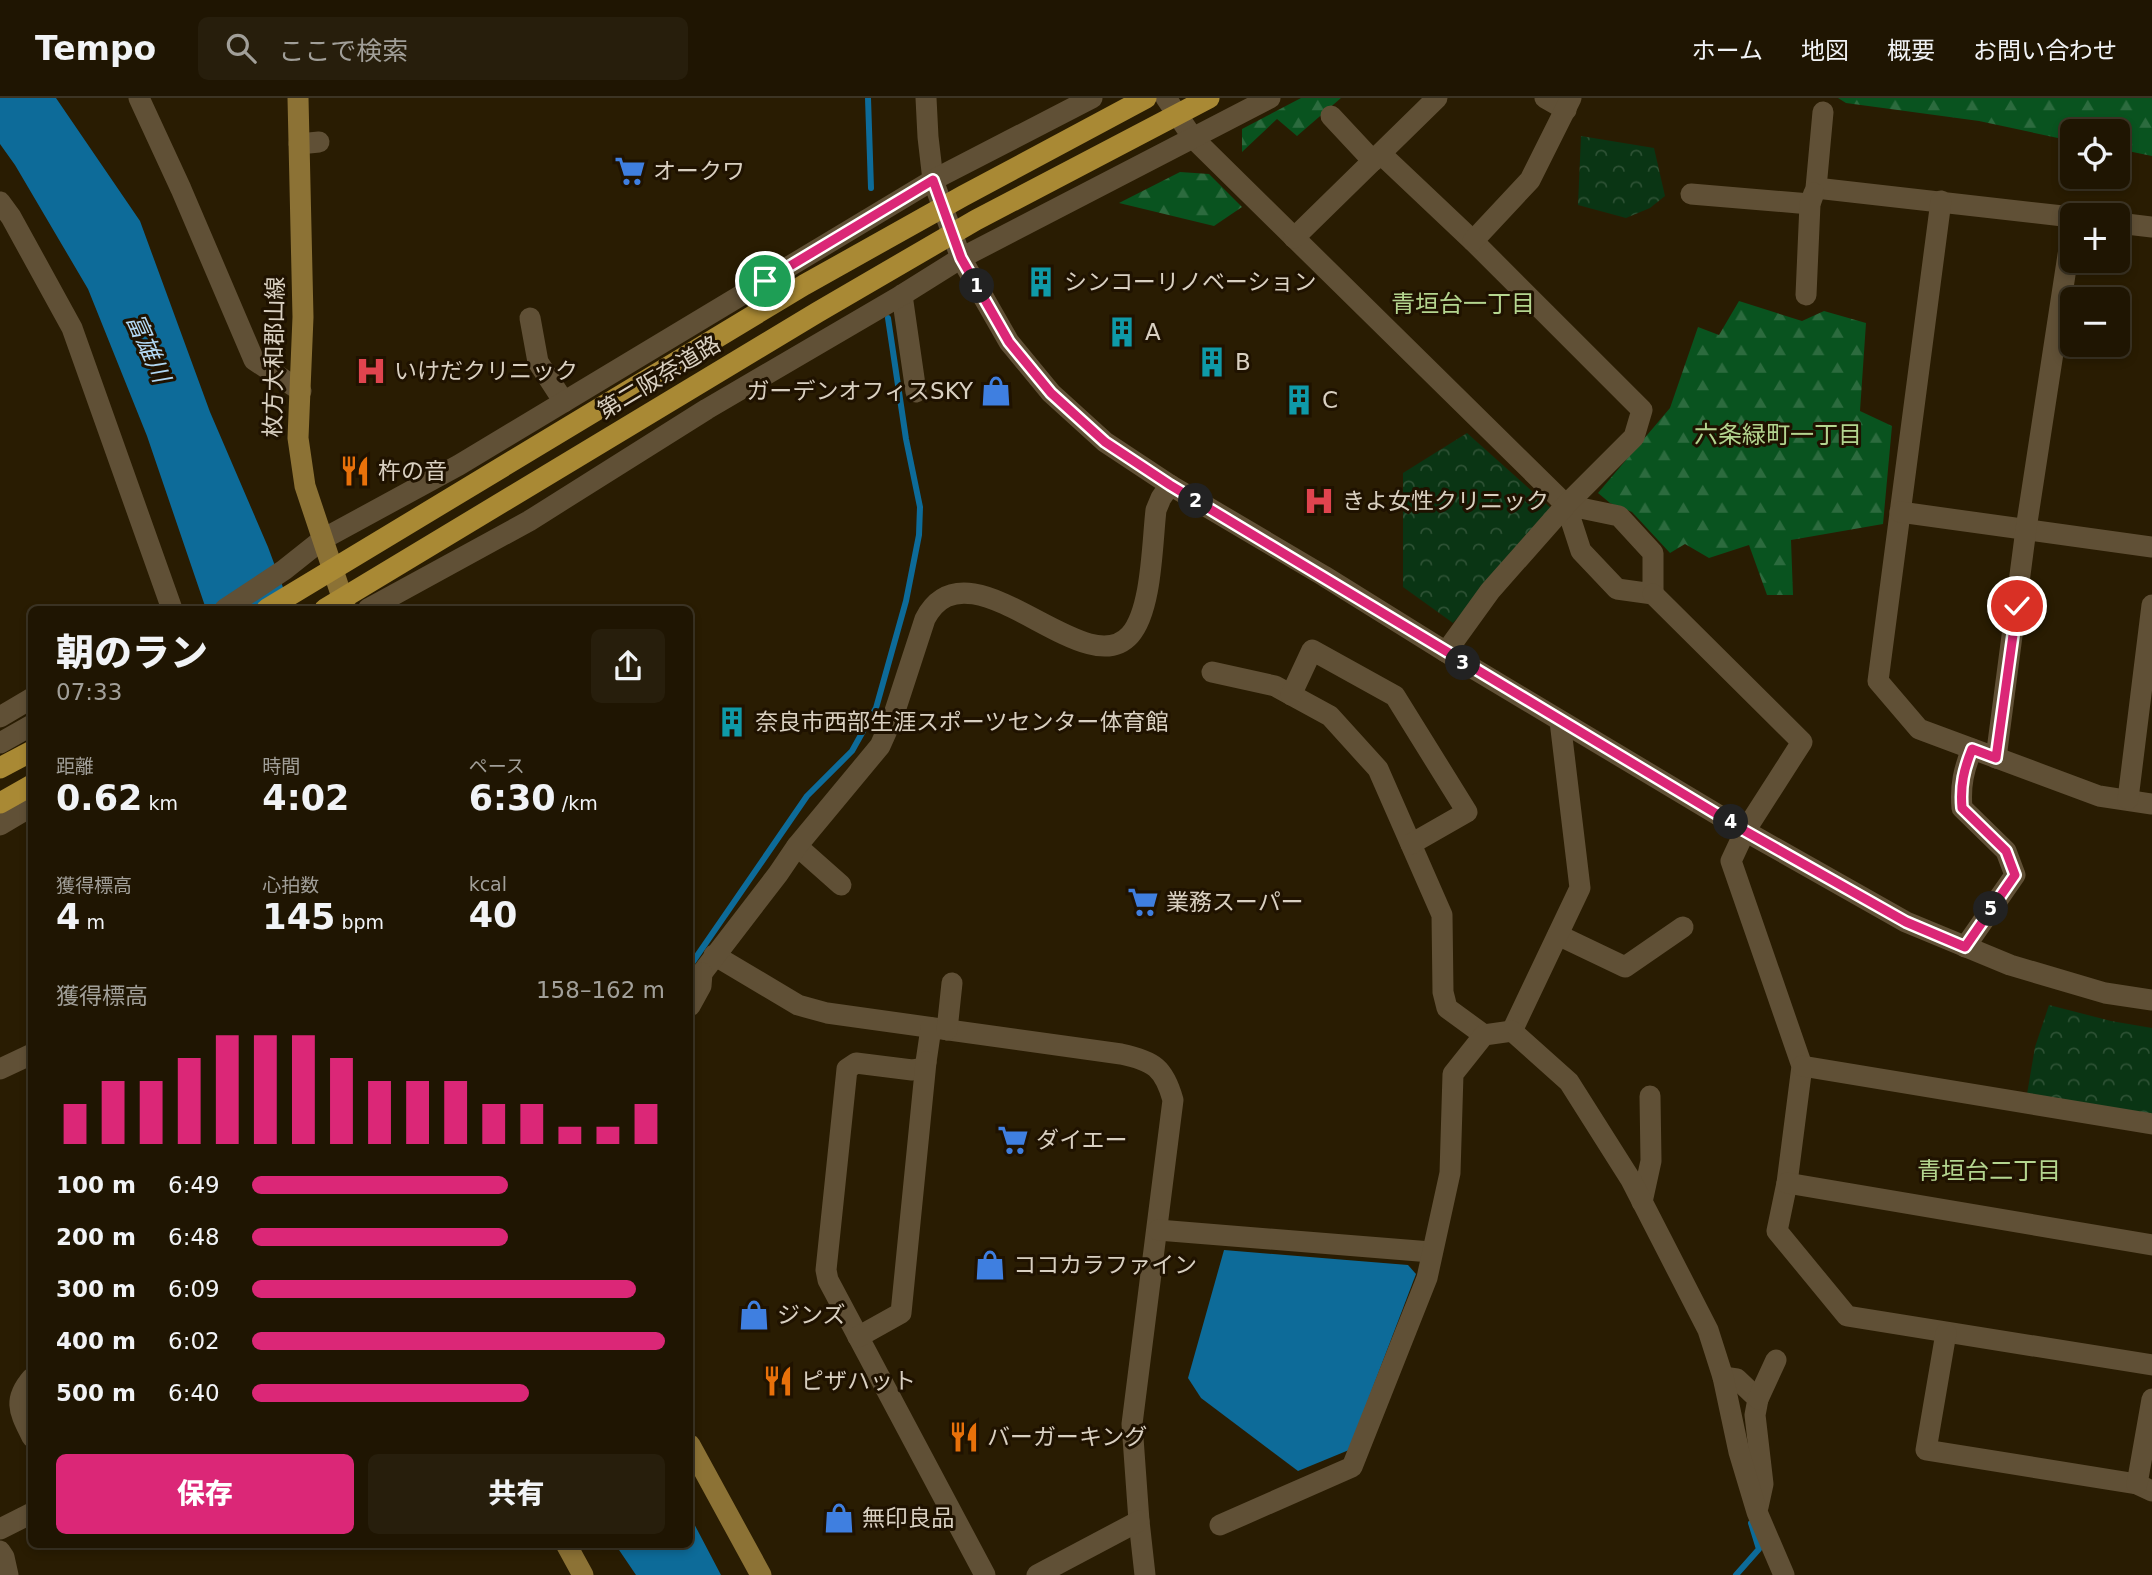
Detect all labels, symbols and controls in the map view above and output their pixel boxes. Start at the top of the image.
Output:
search box [198,17,688,80]
text: Tempo [35,29,156,68]
icon: search [222,29,260,67]
text: ここで検索 [278,36,408,66]
text: ホーム [1692,37,1763,65]
text: 地図 [1801,37,1849,65]
text: 概要 [1887,37,1935,65]
text: お問い合わせ [1973,37,2117,65]
map controls [2060,119,2130,357]
button: locate [2060,119,2130,189]
supermarket icon: オークワ [613,154,647,188]
place label: オークワ [653,158,745,184]
button: + [2060,203,2130,273]
pin [735,251,795,311]
icon: arrive [746,262,784,300]
building icon: シンコーリノベーション [1024,265,1058,299]
pin: 1 [960,268,995,304]
place label: シンコーリノベーション [1064,269,1317,295]
text: 1 [970,274,983,296]
street label: 枚方大和郡山線 [260,276,288,438]
button: − [2060,287,2130,357]
district label: 青垣台一丁目 [1391,290,1535,318]
water label: 富雄川 [121,309,177,389]
building icon: A [1105,315,1139,349]
place label: A [1145,319,1161,345]
street label: 第二阪奈道路 [593,330,725,424]
building icon: B [1195,345,1229,379]
place label: B [1235,349,1251,375]
hospital icon: いけだクリニック [354,354,388,388]
place label: いけだクリニック [394,358,578,384]
shop icon: ガーデンオフィスSKY [979,374,1013,408]
place label: ガーデンオフィスSKY [747,378,974,404]
building icon: C [1282,383,1316,417]
place label: C [1322,387,1338,413]
district label: 六条緑町一丁目 [1694,421,1862,449]
restaurant icon: 杵の音 [338,454,372,488]
place label: 杵の音 [378,458,447,484]
pin: 2 [1178,484,1214,518]
hospital icon: きよ女性クリニック [1302,484,1336,518]
place label: きよ女性クリニック [1342,488,1549,514]
text: 2 [1189,489,1202,511]
pin [1987,576,2047,636]
icon: check [1998,587,2036,625]
button: share [591,629,665,703]
text: 朝のラン [56,631,208,675]
pin: 3 [1446,646,1480,680]
text: 3 [1456,651,1469,673]
text: 07:33 [56,679,122,705]
building icon: 奈良市西部生涯スポーツセンター体育館 [715,705,749,739]
place label: 奈良市西部生涯スポーツセンター体育館 [755,709,1169,735]
text: 距離 [56,755,94,777]
text: 時間 [262,755,300,777]
text: ペース [469,755,525,777]
text: 0.62 [56,778,142,818]
text: 4:02 [262,778,349,818]
text: 6:30 [469,778,556,818]
text: km [142,792,178,814]
text: /km [556,792,598,814]
pin: 4 [1714,804,1748,840]
text: 4 [1724,810,1737,832]
text: kcal [469,873,507,895]
text: 獲得標高 [56,874,132,896]
text: 心拍数 [262,874,319,896]
supermarket icon: 業務スーパー [1126,885,1160,919]
place label: 業務スーパー [1166,889,1304,915]
pin: 5 [1974,892,2008,926]
text: 40 [469,895,517,935]
text: 4 [56,897,80,937]
text: 145 [262,897,335,937]
text: 5 [1984,897,1997,919]
text: m [80,911,105,933]
text: bpm [335,911,384,933]
text: 158–162 m [536,977,665,1003]
text: 獲得標高 [56,983,148,1009]
supermarket icon: ダイエー [996,1123,1030,1157]
place label: ダイエー [1036,1127,1128,1153]
district label: 青垣台二丁目 [1917,1157,2061,1185]
text: 100 m [56,1172,136,1198]
text: 6:49 [168,1172,220,1198]
text: 200 m [56,1224,136,1250]
text: 6:48 [168,1224,220,1250]
shop icon: ココカラファイン [973,1248,1007,1282]
place label: ココカラファイン [1013,1252,1197,1278]
text: 300 m [56,1276,136,1302]
text: 6:09 [168,1276,220,1302]
shop icon: ジンズ [737,1298,771,1332]
place label: ジンズ [777,1302,846,1328]
text: 400 m [56,1328,136,1354]
text: 6:02 [168,1328,220,1354]
restaurant icon: ピザハット [761,1364,795,1398]
place label: ピザハット [801,1368,916,1394]
text: 500 m [56,1380,136,1406]
text: 6:40 [168,1380,220,1406]
restaurant icon: バーガーキング [947,1420,981,1454]
place label: バーガーキング [987,1424,1147,1450]
button: 保存 [56,1454,354,1534]
button: 共有 [368,1454,665,1534]
shop icon: 無印良品 [822,1501,856,1535]
place label: 無印良品 [862,1505,954,1531]

